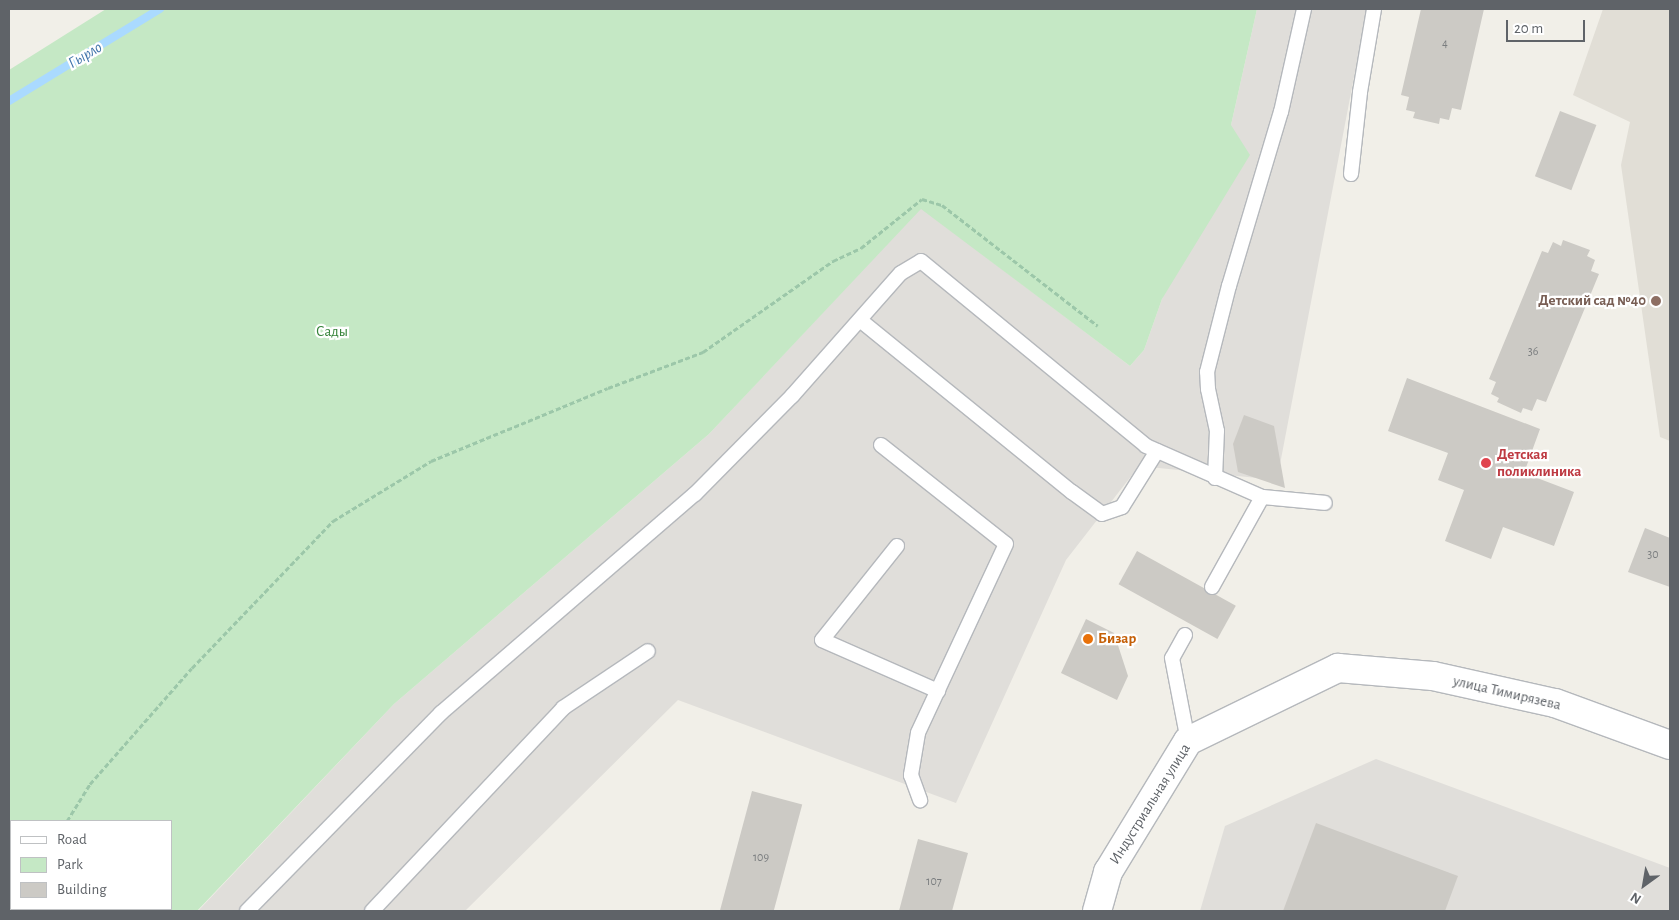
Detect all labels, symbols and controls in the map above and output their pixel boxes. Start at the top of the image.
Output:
scale bar [1509,10,1588,42]
text: 20 m [1514,21,1543,36]
water label: Гырло [65,37,105,73]
house number: 4 [1442,37,1448,51]
place label: Детский сад №40 [1538,292,1646,310]
marker: Детский сад №40 [1650,295,1662,307]
park label: Сады [316,323,348,341]
house number: 36 [1528,345,1538,359]
place label: Детская поликлиника [1497,445,1581,480]
marker: Детская поликлиника [1479,456,1493,470]
house number: 30 [1647,548,1659,562]
place label: Бизар [1098,630,1136,648]
marker: Бизар [1082,633,1094,645]
street label: улица Тимирязева [1451,672,1563,714]
street label: Индустриальная улица [1106,740,1194,868]
legend [10,820,172,910]
text: Road [57,832,87,847]
house number: 109 [753,851,769,865]
text: Park [57,857,83,872]
north arrow [1619,860,1669,910]
house number: 107 [926,875,942,889]
text: Building [57,882,107,897]
text: N [1628,889,1644,906]

